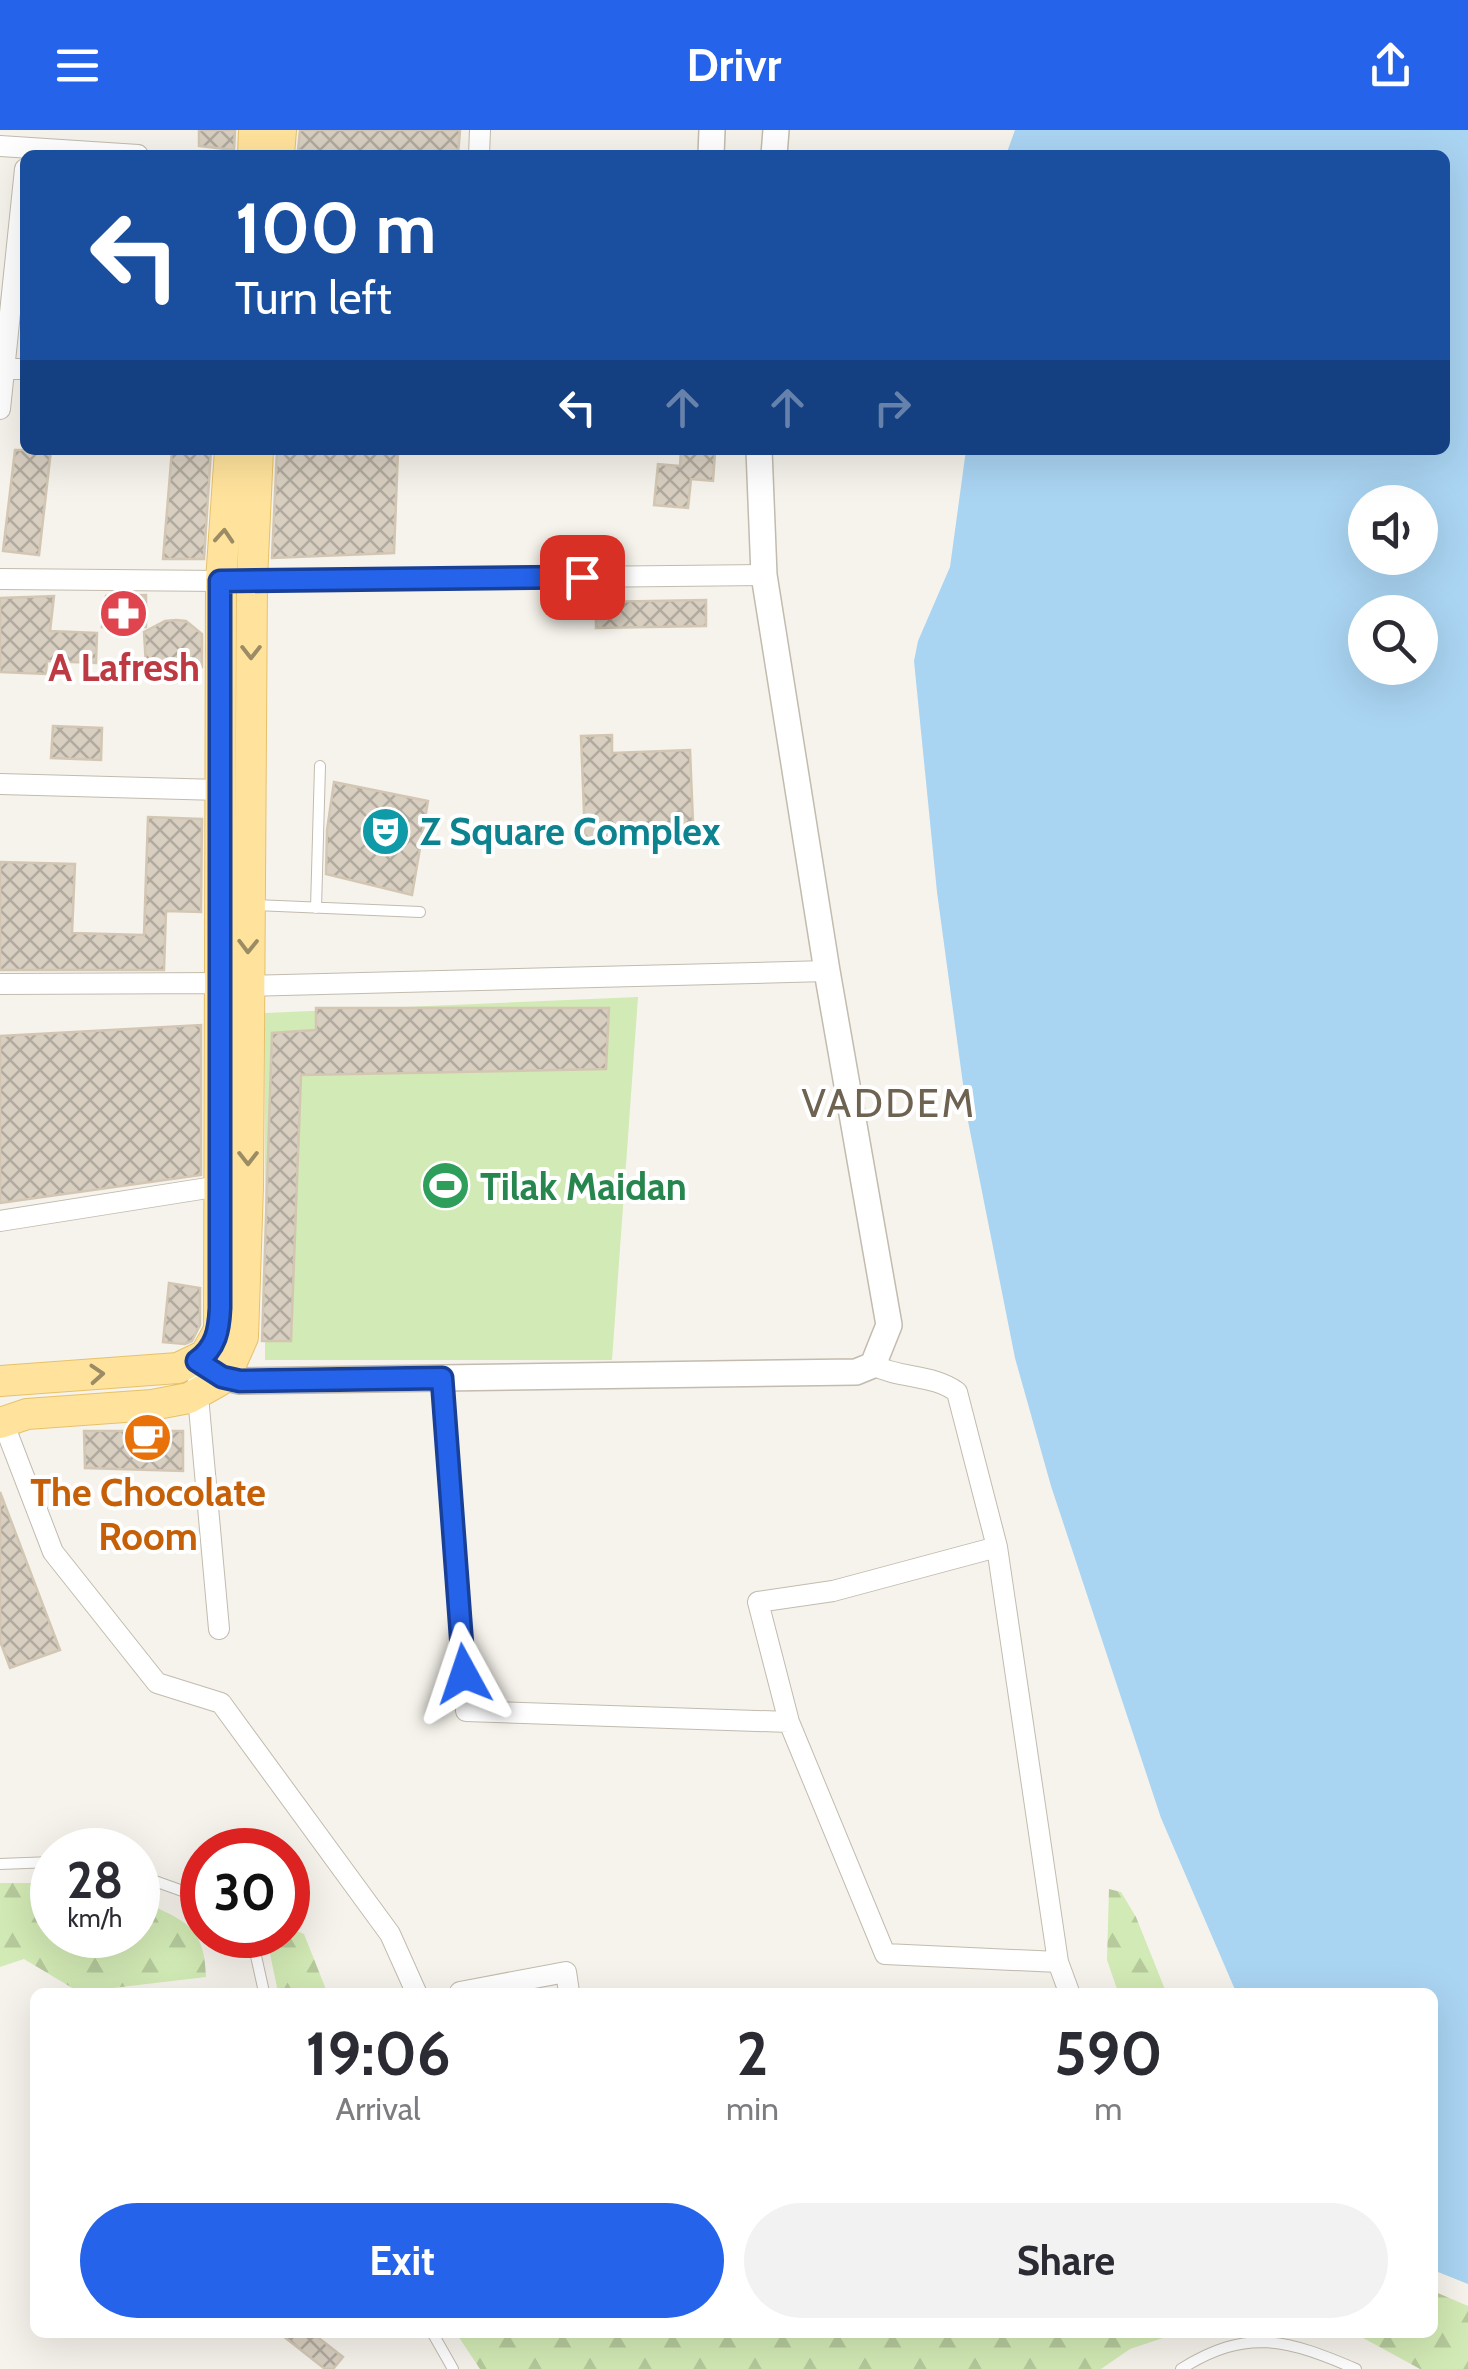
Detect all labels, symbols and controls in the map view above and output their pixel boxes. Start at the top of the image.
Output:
icon: menu [50,38,105,93]
text: Drivr [687,38,781,92]
icon: share [1363,38,1418,93]
text: 100 m [235,185,436,271]
icon: left [70,190,200,320]
text: Turn left [235,271,392,325]
icon: left [550,380,605,435]
icon: ahead [655,380,710,435]
icon: ahead [760,380,815,435]
icon: right [865,380,920,435]
map controls [1348,485,1438,685]
button: sound [1348,485,1438,575]
one-way arrow [212,527,234,543]
pin [540,535,625,620]
icon: arrive [555,550,610,605]
pharmacy icon: A Lafresh [98,587,150,639]
button: search [1348,595,1438,685]
place label: A Lafresh [48,644,200,691]
one-way arrow [241,645,262,661]
theatre icon: Z Square Complex [359,805,411,857]
place label: Z Square Complex [420,808,721,855]
one-way arrow [238,938,259,954]
district label: VADDEM [802,1078,976,1127]
one-way arrow [237,1150,259,1166]
sports icon: Tilak Maidan [419,1160,471,1212]
place label: Tilak Maidan [480,1163,687,1210]
one-way arrow [89,1364,105,1385]
cafe icon: The Chocolate Room [122,1412,174,1464]
place label: The Chocolate Room [30,1469,266,1560]
position arrow [412,1622,516,1726]
speed limit sign: 30 [180,1828,310,1958]
text: 28 [67,1850,123,1911]
text: km/h [68,1903,122,1933]
text: 19:06 [305,2017,451,2090]
text: 2 [737,2017,768,2090]
text: 590 [1054,2017,1163,2090]
text: Arrival [335,2089,421,2128]
text: min [726,2089,779,2128]
text: m [1094,2089,1122,2128]
button: Exit [80,2203,724,2318]
button: Share [744,2203,1388,2318]

